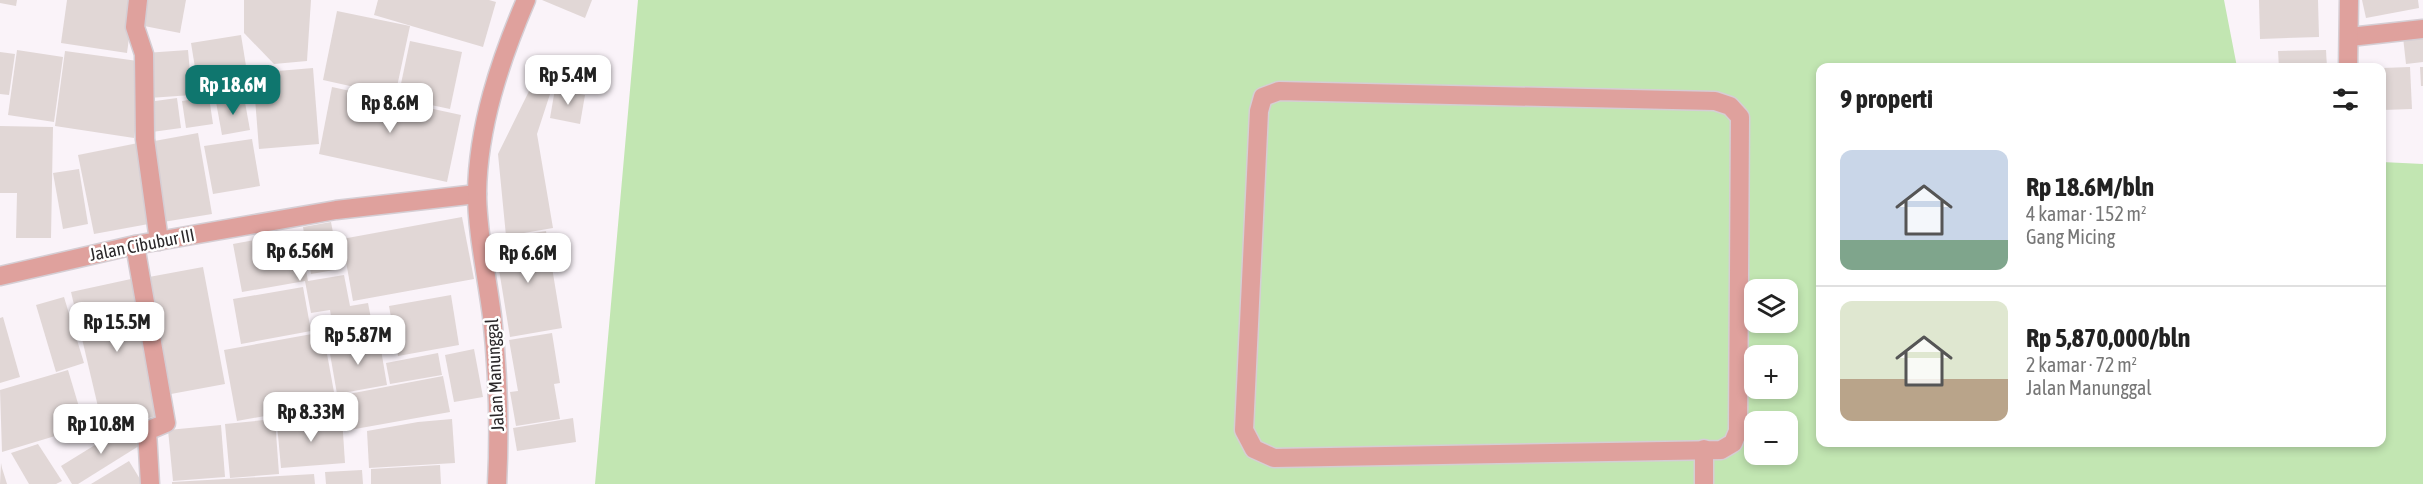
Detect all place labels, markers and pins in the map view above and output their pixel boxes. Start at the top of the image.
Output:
pin: Rp 5.4M [513,55,623,106]
pin: Rp 18.6M [171,65,295,116]
pin: Rp 8.6M [335,83,445,134]
pin: Rp 6.56M [238,231,362,282]
pin: Rp 6.6M [473,233,583,284]
pin: Rp 15.5M [55,302,179,353]
pin: Rp 5.87M [296,315,420,366]
pin: Rp 8.33M [249,392,373,443]
pin: Rp 10.8M [39,404,163,455]

